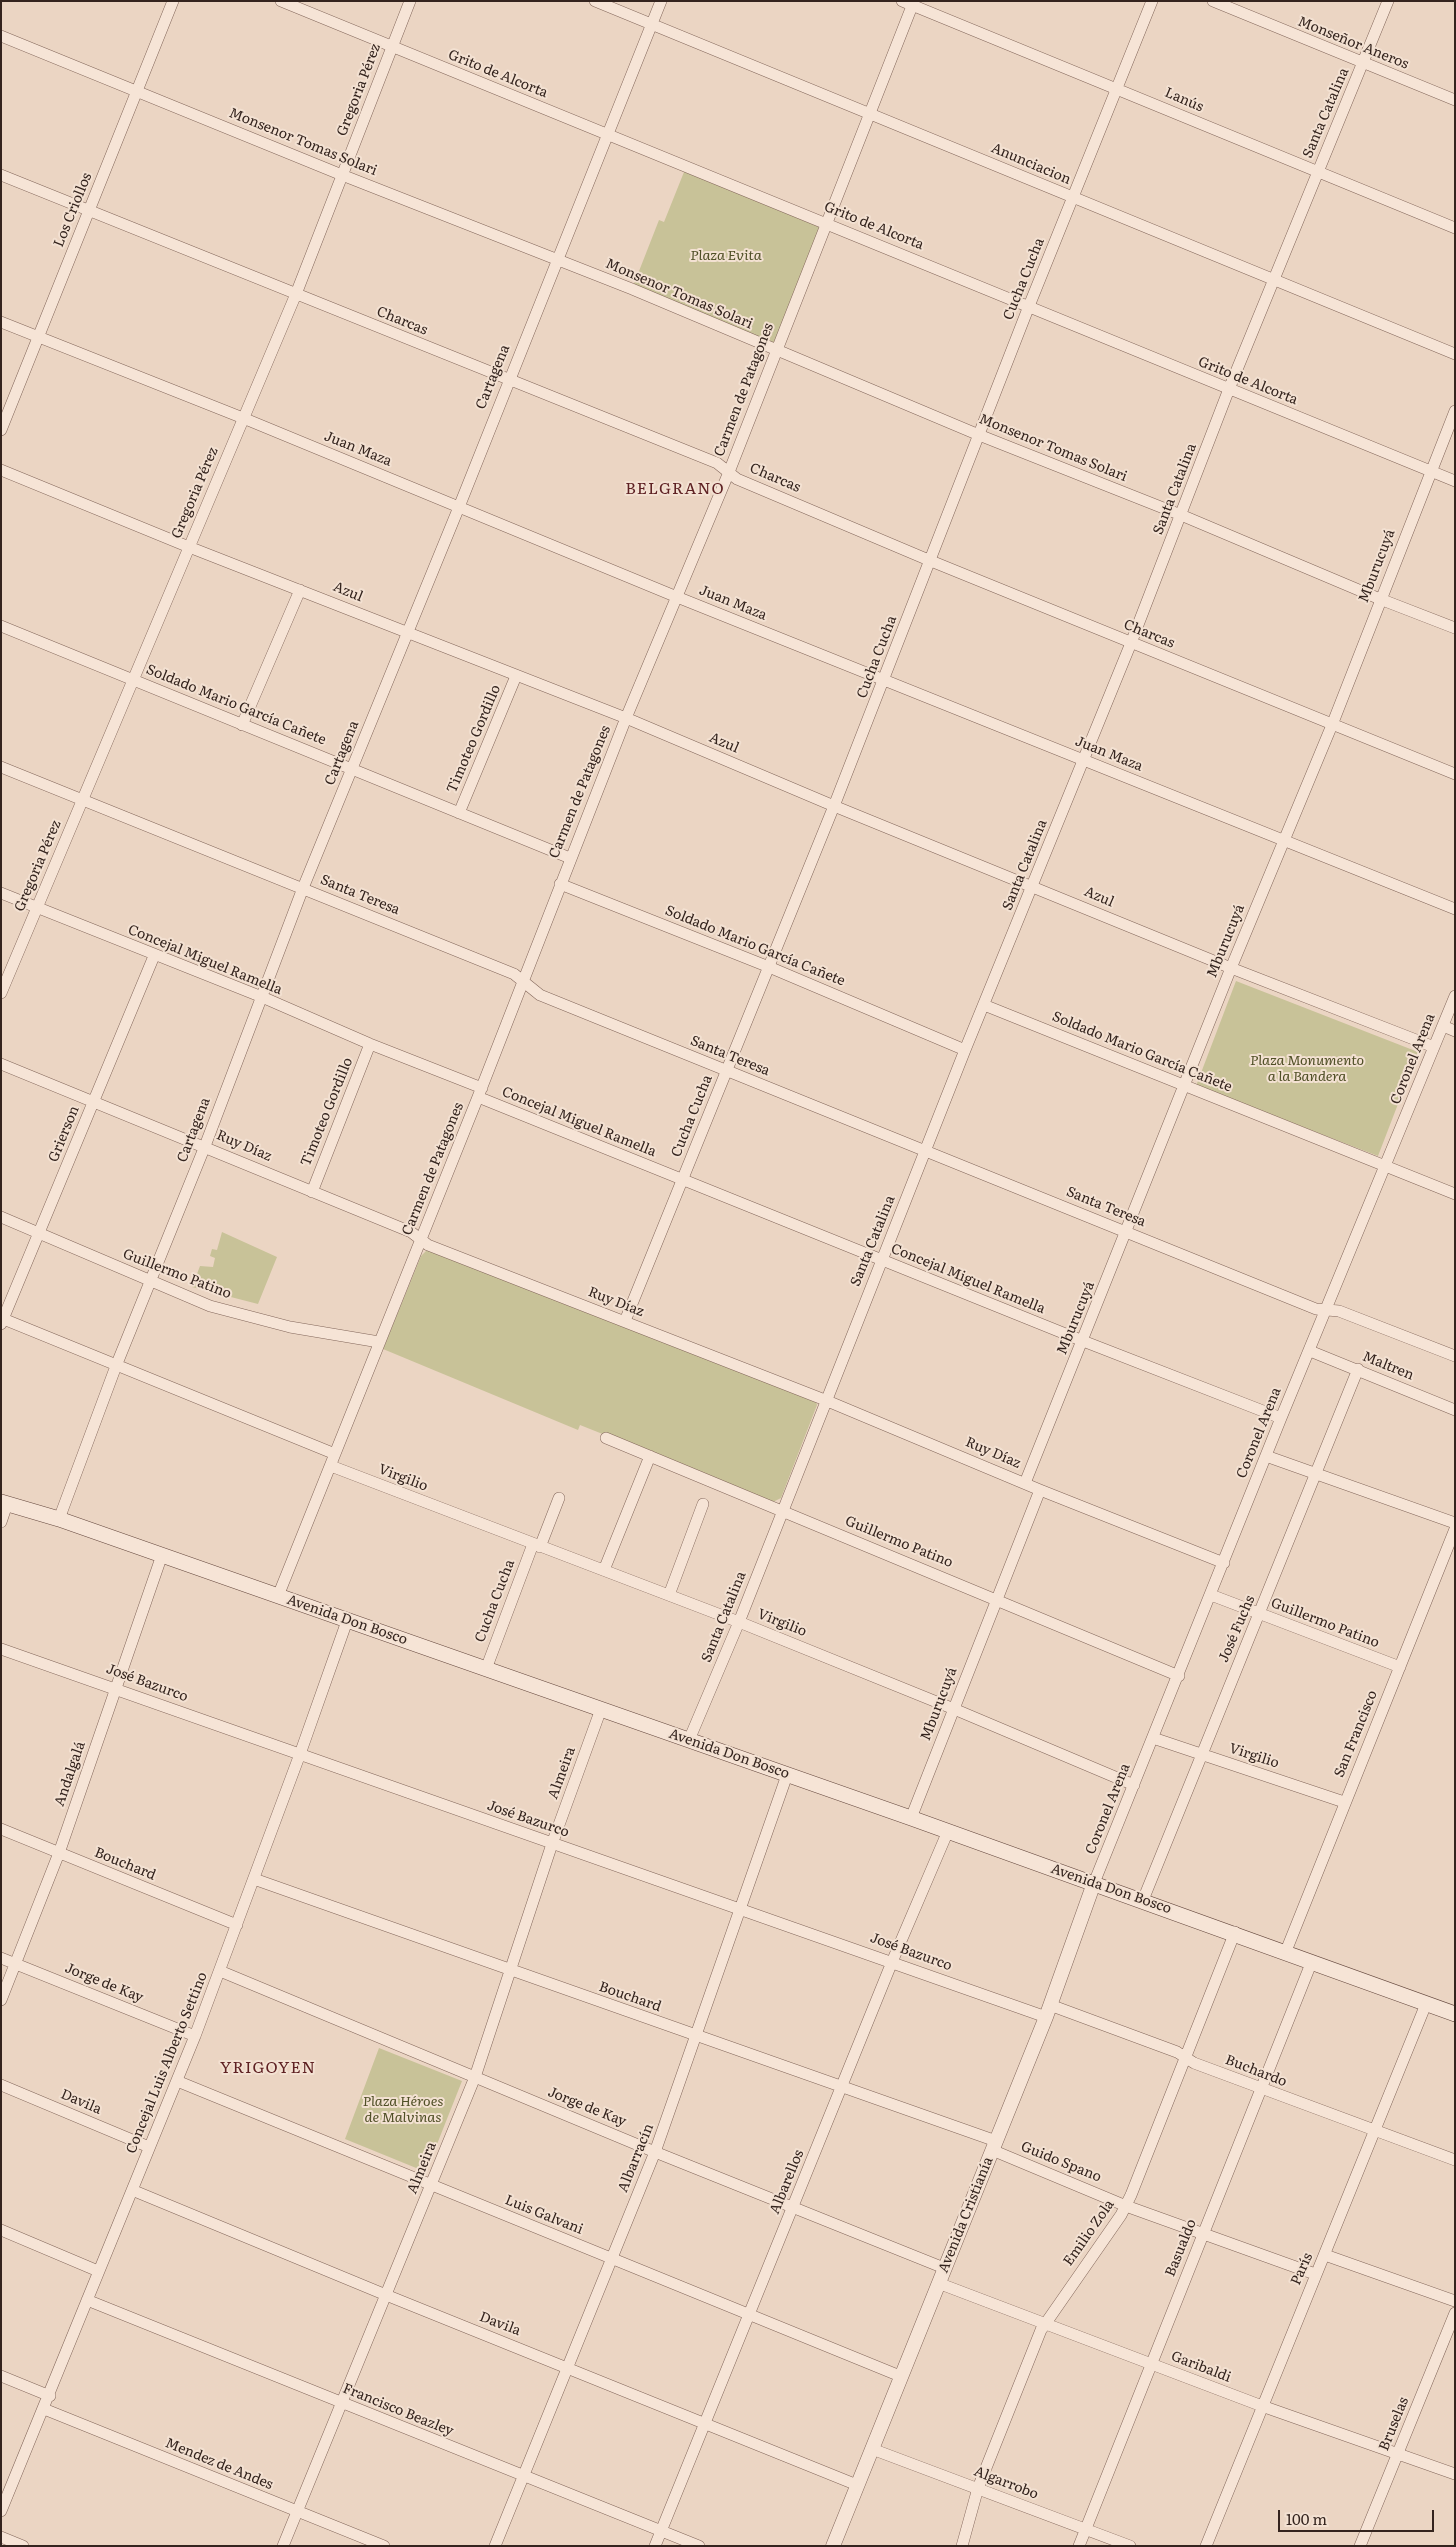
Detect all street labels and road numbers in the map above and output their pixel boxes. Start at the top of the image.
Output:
street label: Monseñor Aneros [1295,13,1411,73]
street label: Gregoria Pérez [334,41,384,139]
street label: Grito de Alcorta [446,46,550,102]
street label: Santa Catalina [1299,65,1353,161]
street label: Lanús [1162,84,1206,116]
street label: Monsenor Tomas Solari [226,105,380,179]
street label: Anunciacion [989,140,1073,188]
street label: Los Criollos [50,170,96,250]
street label: Grito de Alcorta [822,198,926,254]
street label: Cucha Cucha [1000,235,1048,323]
street label: Monsenor Tomas Solari [603,255,755,333]
street label: Charcas [374,303,430,339]
street label: Carmen de Patagones [711,321,777,459]
street label: Cartagena [472,342,514,412]
street label: Grito de Alcorta [1196,353,1300,409]
street label: Monsenor Tomas Solari [976,411,1130,485]
street label: Juan Maza [322,428,394,470]
street label: Santa Catalina [1150,441,1200,537]
street label: Gregoria Pérez [168,445,222,541]
street label: Charcas [747,460,803,496]
street label: Mburucuyá [1355,527,1399,605]
street label: Azul [331,578,365,606]
street label: Juan Maza [697,582,769,624]
street label: Cucha Cucha [854,613,900,701]
street label: Charcas [1121,616,1177,652]
street label: Soldado Mario García Cañete [144,661,328,749]
street label: Timoteo Gordillo [444,682,504,796]
street label: Cartagena [321,718,363,788]
street label: Carmen de Patagones [546,723,614,861]
street label: Azul [707,729,741,757]
street label: Juan Maza [1073,733,1145,775]
street label: Santa Catalina [999,817,1051,913]
street label: Gregoria Pérez [11,818,65,914]
street label: Santa Teresa [318,871,402,919]
street label: Azul [1082,883,1116,911]
street label: Soldado Mario García Cañete [663,902,847,990]
street label: Mburucuyá [1204,902,1248,980]
street label: Concejal Miguel Ramella [125,921,285,999]
street label: Soldado Mario García Cañete [1050,1008,1234,1096]
street label: Coronel Arena [1387,1011,1439,1107]
street label: Santa Teresa [688,1032,772,1080]
street label: Timoteo Gordillo [297,1055,357,1169]
street label: Cucha Cucha [668,1072,716,1160]
street label: Concejal Miguel Ramella [499,1083,659,1161]
street label: Cartagena [174,1095,214,1165]
street label: Carmen de Patagones [399,1100,467,1238]
street label: Grierson [45,1103,83,1165]
street label: Ruy Díaz [214,1127,274,1165]
street label: Santa Teresa [1064,1183,1148,1231]
street label: Santa Catalina [847,1193,899,1289]
street label: Concejal Miguel Ramella [888,1240,1048,1318]
street label: Guillermo Patino [120,1246,234,1302]
street label: Mburucuyá [1054,1279,1098,1357]
street label: Ruy Díaz [586,1284,646,1320]
street label: Maltren [1360,1348,1416,1384]
street label: Coronel Arena [1233,1385,1285,1481]
street label: Ruy Díaz [963,1434,1023,1472]
street label: Virgilio [376,1461,430,1495]
street label: Guillermo Patino [843,1513,955,1571]
street label: Cucha Cucha [472,1557,518,1645]
street label: Santa Catalina [698,1569,750,1665]
street label: Avenida Don Bosco [284,1591,410,1649]
street label: José Fuchs [1215,1593,1259,1665]
street label: Guillermo Patino [1268,1595,1382,1651]
street label: Virgilio [755,1606,809,1640]
street label: José Bazurco [104,1660,190,1706]
street label: Mburucuyá [917,1665,961,1743]
street label: San Francisco [1331,1688,1381,1780]
street label: Avenida Don Bosco [666,1725,792,1783]
street label: Andalgalá [51,1739,89,1809]
street label: Virgilio [1227,1740,1281,1772]
street label: Almeira [545,1745,579,1801]
street label: Coronel Arena [1082,1761,1134,1857]
street label: José Bazurco [485,1797,571,1841]
street label: Bouchard [92,1844,158,1884]
street label: Avenida Don Bosco [1048,1860,1174,1918]
street label: José Bazurco [868,1929,954,1975]
street label: Jorge de Kay [62,1960,146,2006]
street label: Concejal Luis Alberto Settino [123,1970,211,2156]
street label: Bouchard [597,1978,663,2016]
street label: Buchardo [1223,2052,1289,2090]
street label: Jorge de Kay [545,2084,629,2130]
street label: Davila [58,2086,104,2118]
street label: Albarracín [615,2121,657,2195]
street label: Guido Spano [1018,2138,1104,2186]
street label: Almeira [404,2140,440,2196]
street label: Albarellos [766,2147,808,2217]
street label: Avenida Cristianía [935,2155,997,2275]
street label: Luis Galvani [502,2192,586,2238]
street label: Emilio Zola [1060,2197,1118,2269]
street label: Basualdo [1162,2217,1200,2279]
street label: París [1288,2250,1316,2288]
street label: Davila [477,2308,523,2340]
street label: Garibaldi [1169,2348,1233,2386]
street label: Francisco Beazley [340,2380,456,2440]
street label: Bruselas [1376,2395,1412,2453]
street label: Mendez de Andes [163,2435,275,2493]
street label: Algarrobo [971,2463,1041,2503]

